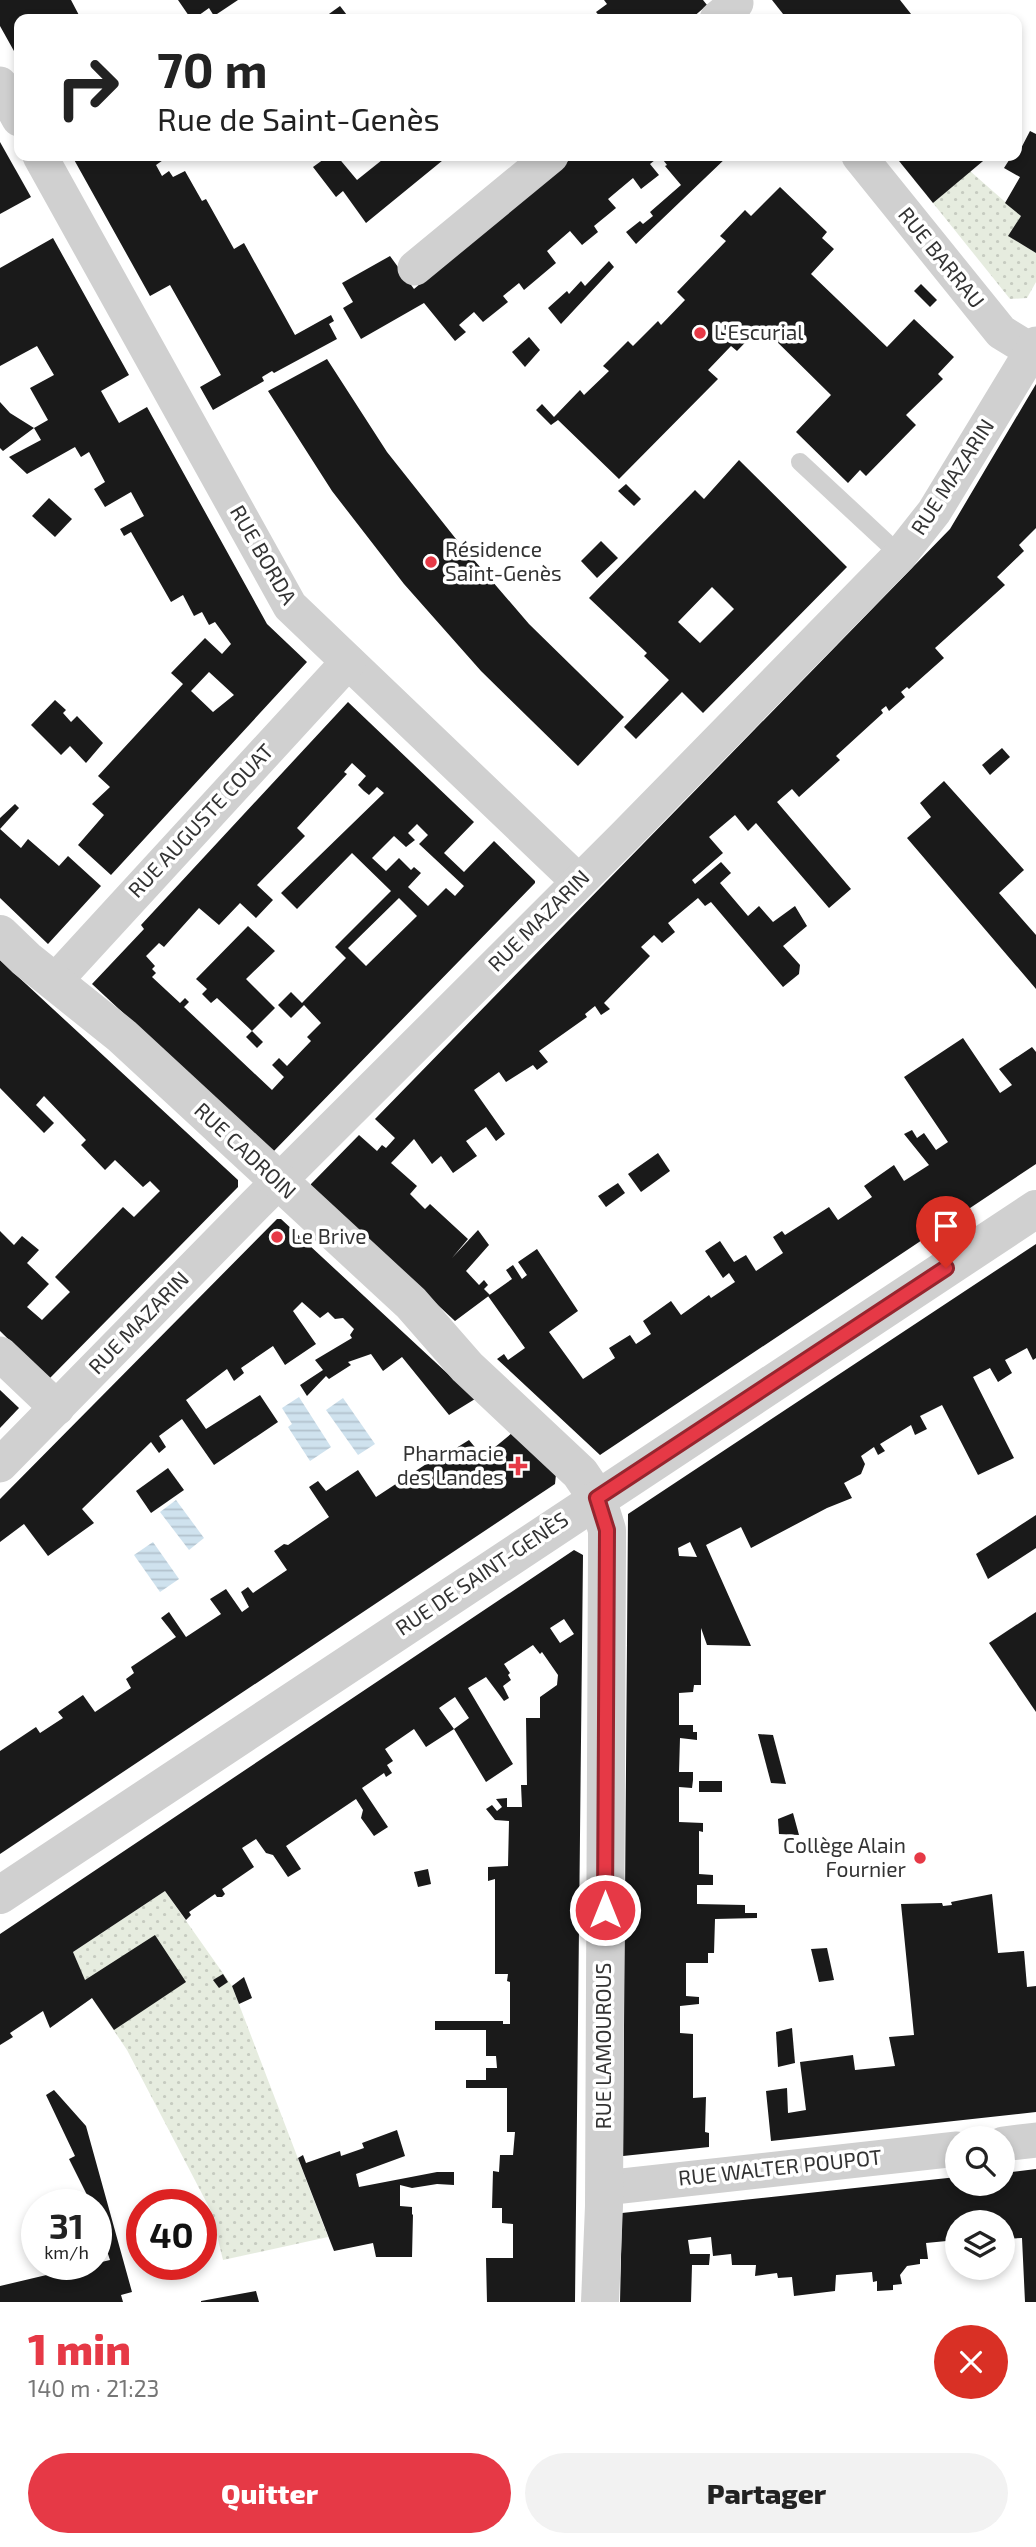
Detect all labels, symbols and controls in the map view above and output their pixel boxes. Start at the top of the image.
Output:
text: 70 m [157,39,268,98]
icon: right [42,42,133,133]
text: Rue de Saint-Genès [157,99,440,137]
street label: RUE BARRAU [894,202,990,312]
place label: L'Escurial [714,319,804,344]
marker: L'Escurial [692,325,708,341]
street label: RUE MAZARIN [905,414,998,539]
street label: RUE BORDA [226,500,303,608]
place label: Résidence Saint-Genès [445,536,562,585]
marker: Résidence Saint-Genès [423,554,439,570]
street label: RUE AUGUSTE COUAT [122,738,278,902]
street label: RUE MAZARIN [482,864,594,976]
street label: RUE CADROIN [190,1097,302,1203]
pin [916,1196,976,1268]
icon: arrive [927,1207,965,1245]
place label: Le Brive [291,1223,367,1248]
marker: Le Brive [269,1229,285,1245]
street label: RUE MAZARIN [83,1265,193,1379]
place label: Pharmacie des Landes [397,1440,504,1489]
marker: Pharmacie des Landes [510,1458,526,1474]
street label: RUE DE SAINT-GENÈS [390,1506,572,1640]
place label: Collège Alain Fournier [783,1832,907,1881]
marker: Collège Alain Fournier [912,1850,928,1866]
position arrow [568,1873,642,1947]
street label: RUE LAMOUROUS [590,1963,615,2129]
map controls [945,2126,1015,2280]
button: search [945,2126,1015,2196]
street label: RUE WALTER POUPOT [677,2143,883,2190]
speed limit sign: 40 [126,2189,217,2280]
text: 31 [49,2204,84,2246]
button: layers [945,2210,1015,2280]
text: km/h [44,2241,89,2263]
text: 1 min [28,2323,131,2373]
button: close [934,2325,1008,2399]
text: 140 m · 21:23 [28,2374,159,2402]
button: Quitter [28,2453,511,2533]
button: Partager [525,2453,1008,2533]

